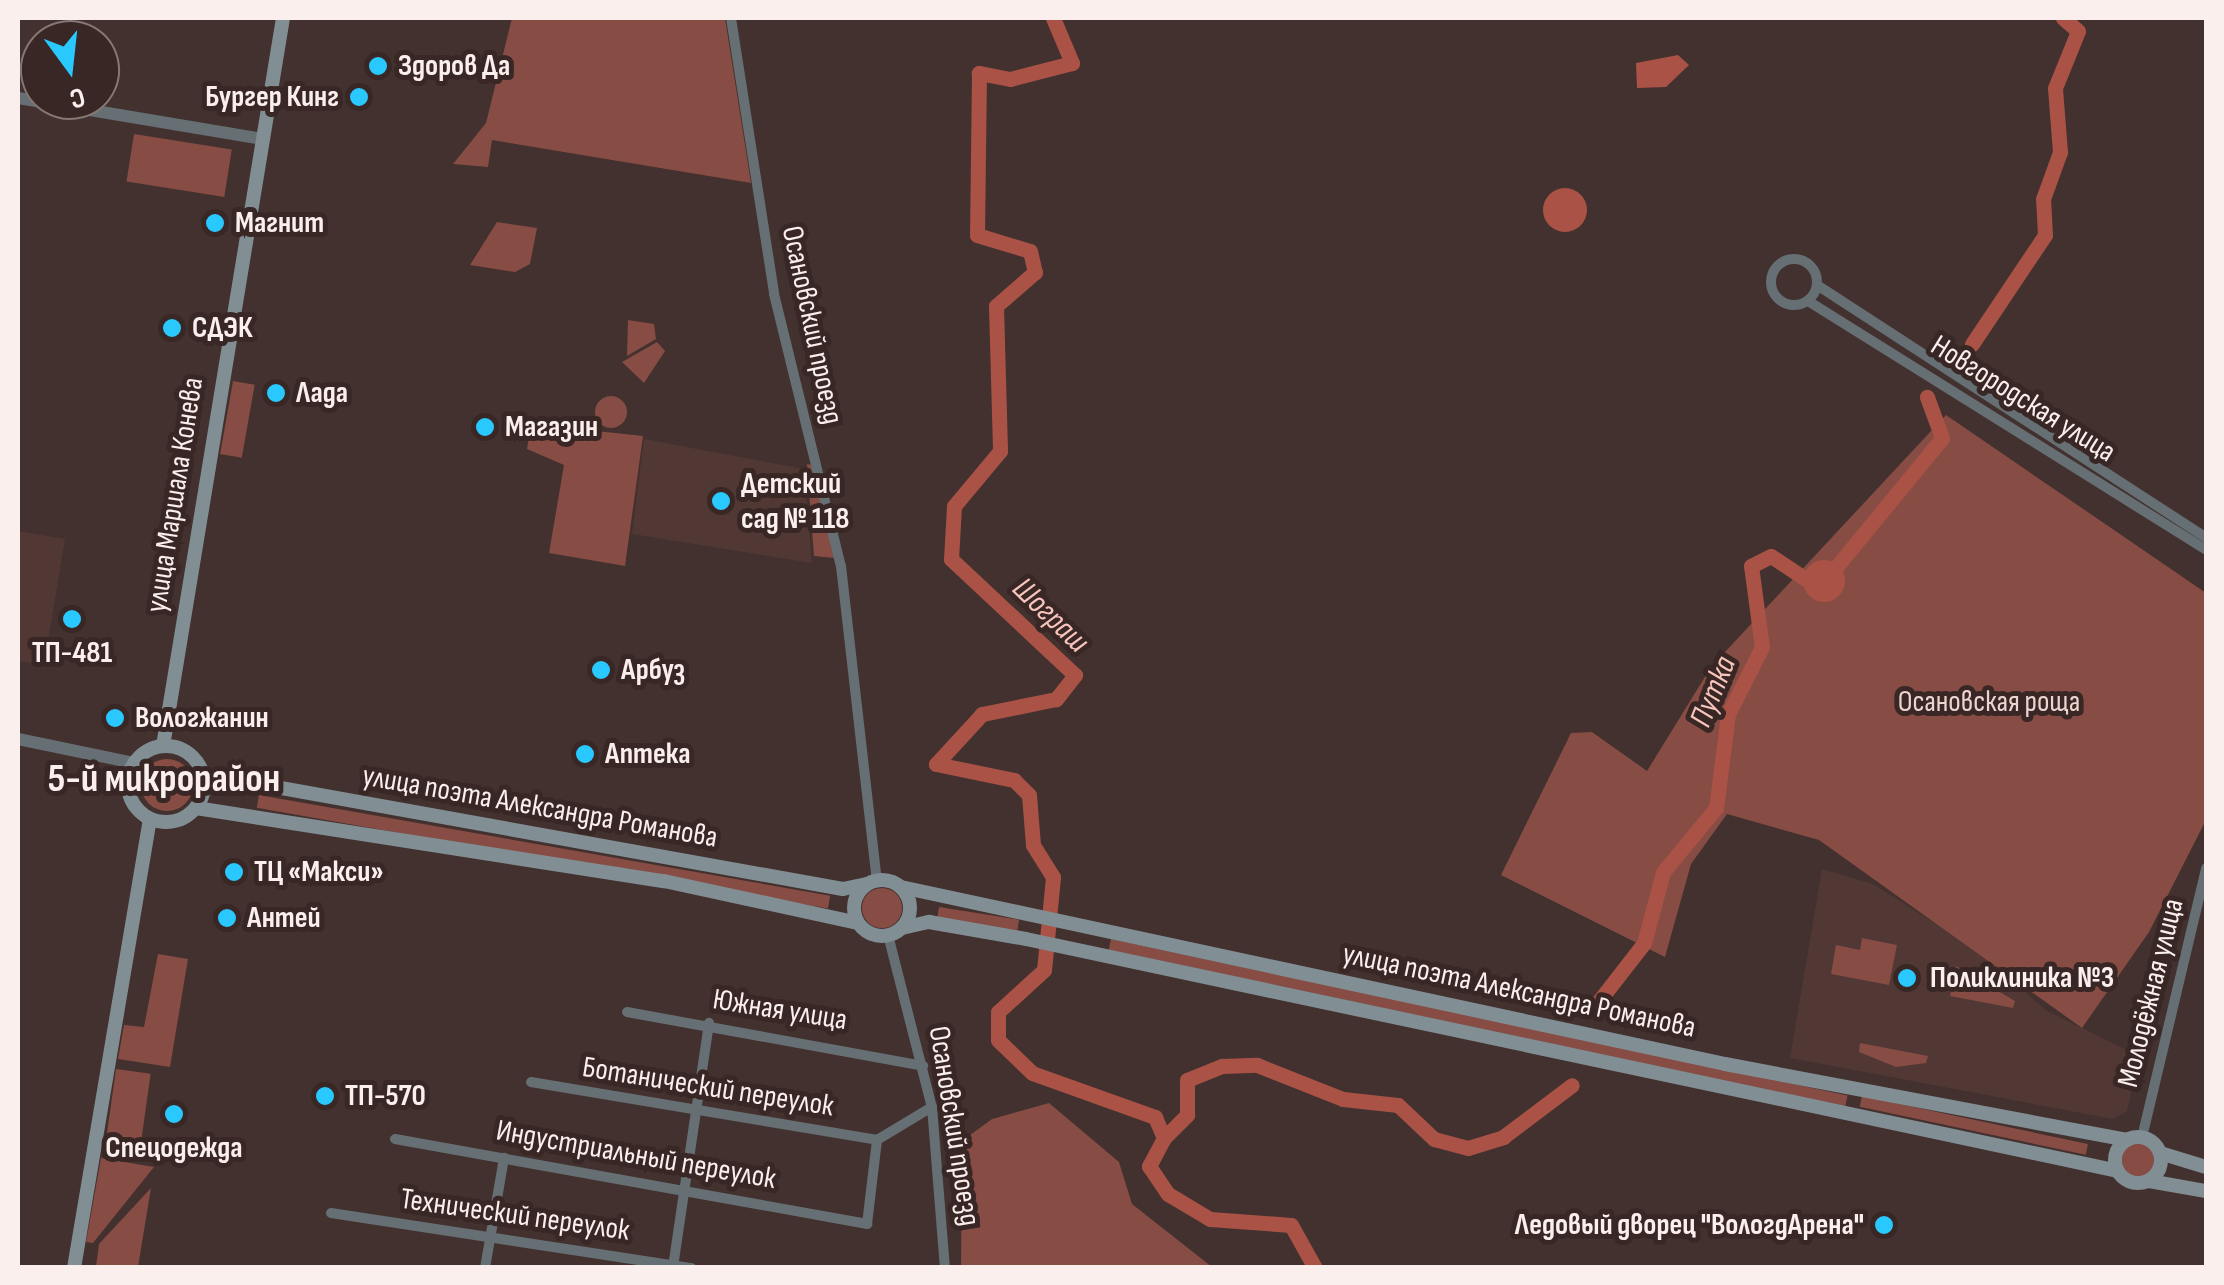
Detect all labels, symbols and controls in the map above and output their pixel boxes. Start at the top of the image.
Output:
north arrow [20,20,120,120]
place label: Здоров Да [398,48,510,84]
marker: Здоров Да [367,55,389,77]
place label: Бургер Кинг [205,79,339,115]
text: С [66,80,89,115]
marker: Бургер Кинг [348,86,370,108]
place label: Магнит [235,205,324,241]
marker: Магнит [204,212,226,234]
street label: Осановский проезд [773,223,851,427]
place label: СДЭК [192,310,253,346]
marker: СДЭК [161,317,183,339]
street label: Новгородская улица [1924,328,2122,470]
street label: улица Маршала Конева [139,375,211,615]
place label: Лада [296,375,348,411]
marker: Лада [265,382,287,404]
place label: Магазин [505,409,598,445]
marker: Магазин [474,416,496,438]
place label: Детский сад № 118 [741,466,849,536]
marker: Детский сад № 118 [710,490,732,512]
water label: Шограш [1004,570,1096,662]
marker: ТП-481 [61,608,83,630]
place label: ТП-481 [32,635,112,671]
water label: Путка [1683,651,1745,733]
place label: Арбуз [621,652,685,688]
marker: Арбуз [590,659,612,681]
park label: Осановская роща [1898,684,2080,720]
place label: Вологжанин [135,700,269,736]
marker: Вологжанин [104,707,126,729]
place label: Аптека [605,736,690,772]
marker: Аптека [574,743,596,765]
district label: 5-й микрорайон [48,755,280,803]
street label: улица поэта Александра Романова [360,758,720,856]
place label: ТЦ «Макси» [254,854,384,890]
marker: ТЦ «Макси» [223,861,245,883]
street label: Молодёжная улица [2110,895,2192,1091]
place label: Антей [247,900,321,936]
marker: Антей [216,907,238,929]
street label: улица поэта Александра Романова [1339,936,1699,1046]
place label: Поликлиника №3 [1930,960,2114,996]
marker: Поликлиника №3 [1894,965,1920,991]
street label: Южная улица [710,982,850,1038]
street label: Осановский проезд [920,1024,988,1228]
street label: Ботанический переулок [580,1049,836,1125]
place label: ТП-570 [345,1078,426,1114]
marker: ТП-570 [314,1085,336,1107]
marker: Спецодежда [163,1103,185,1125]
street label: Индустриальный переулок [493,1113,779,1197]
place label: Спецодежда [105,1130,243,1166]
street label: Технический переулок [398,1181,632,1249]
place label: Ледовый дворец "ВологдАрена" [1515,1207,1864,1243]
marker: Ледовый дворец "ВологдАрена" [1873,1214,1895,1236]

